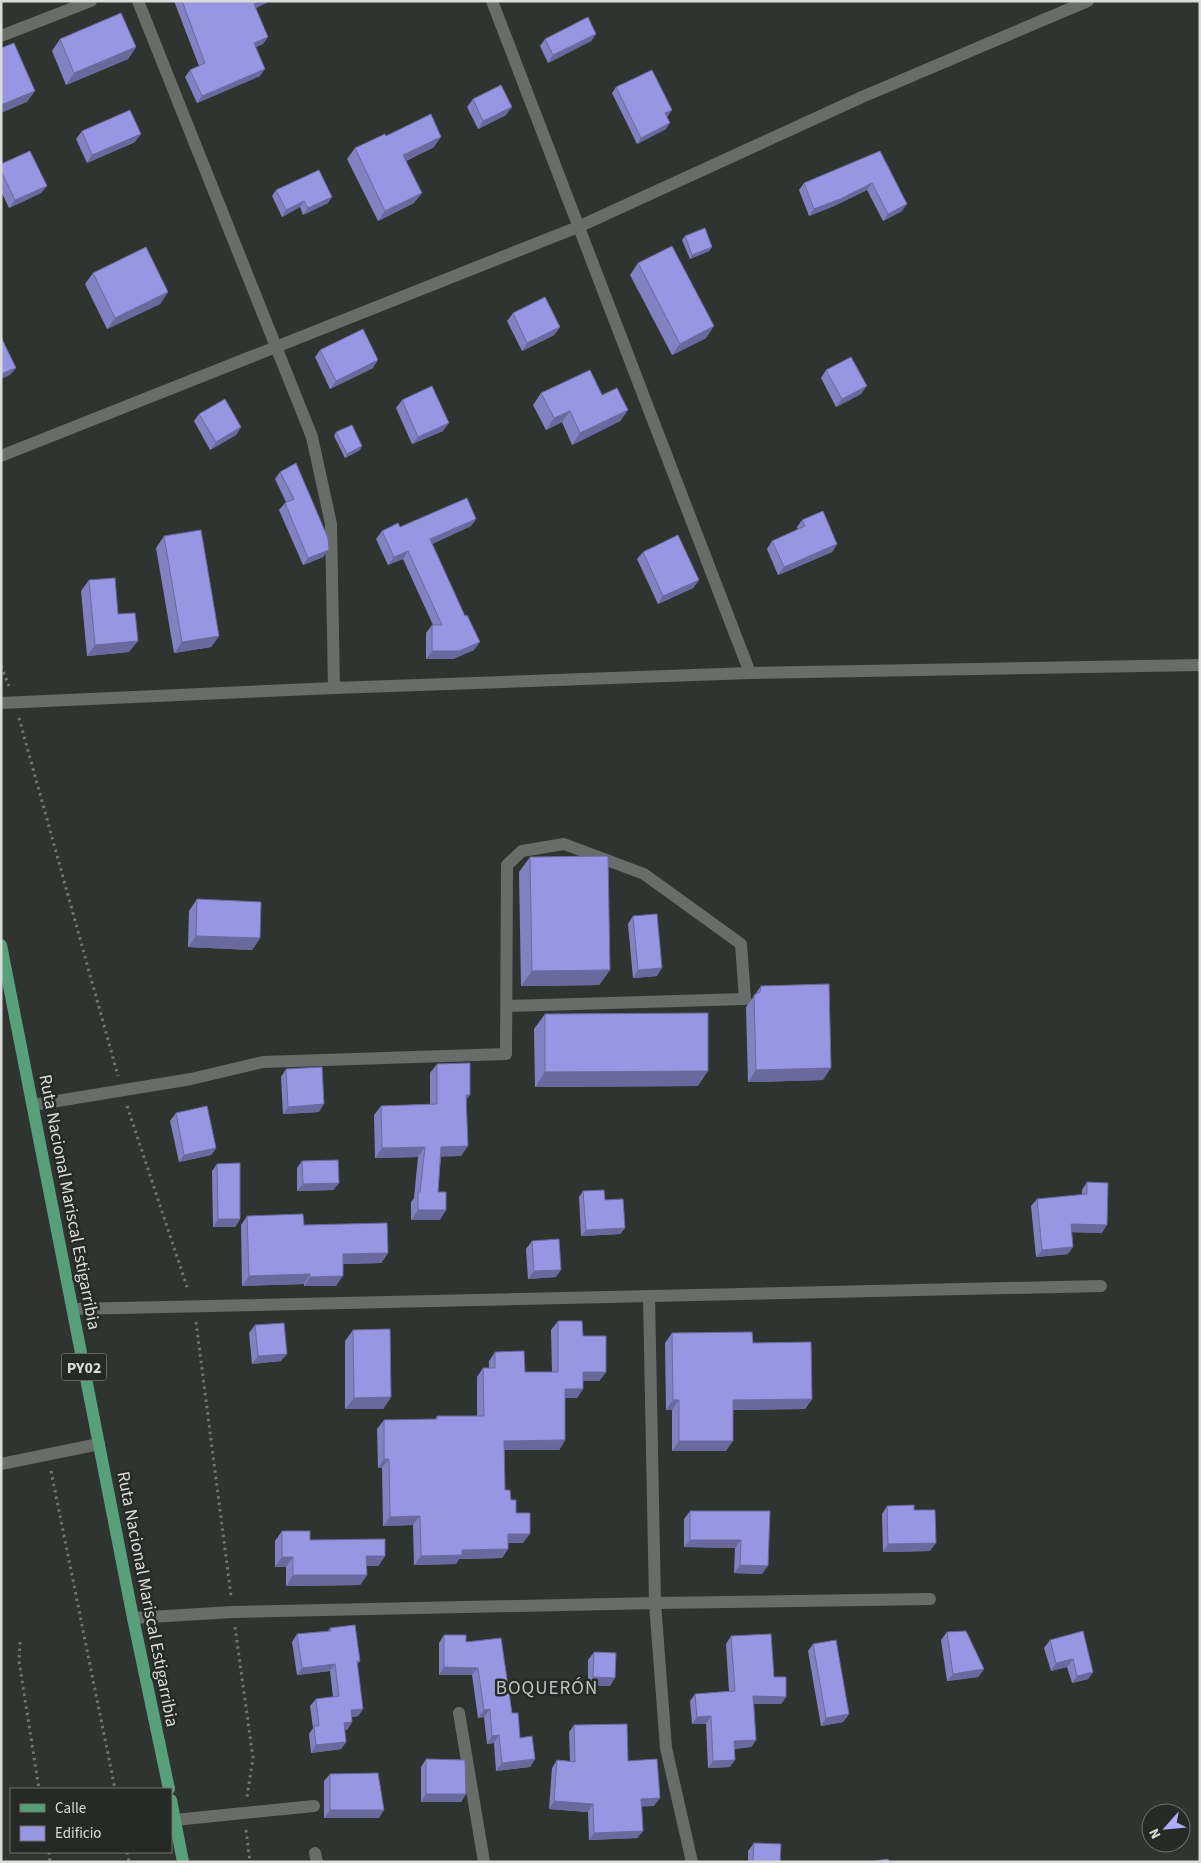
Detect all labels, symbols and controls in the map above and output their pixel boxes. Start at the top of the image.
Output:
street label: Ruta Nacional Mariscal Estigarribia [32,1072,107,1332]
road number: PY02 [62,1354,106,1380]
street label: Ruta Nacional Mariscal Estigarribia [110,1469,185,1729]
district label: BOQUERÓN [496,1675,598,1702]
legend [10,1788,172,1853]
text: Calle [55,1798,86,1819]
north arrow [1141,1803,1191,1853]
text: Edificio [55,1823,102,1844]
text: N [1144,1825,1166,1842]

